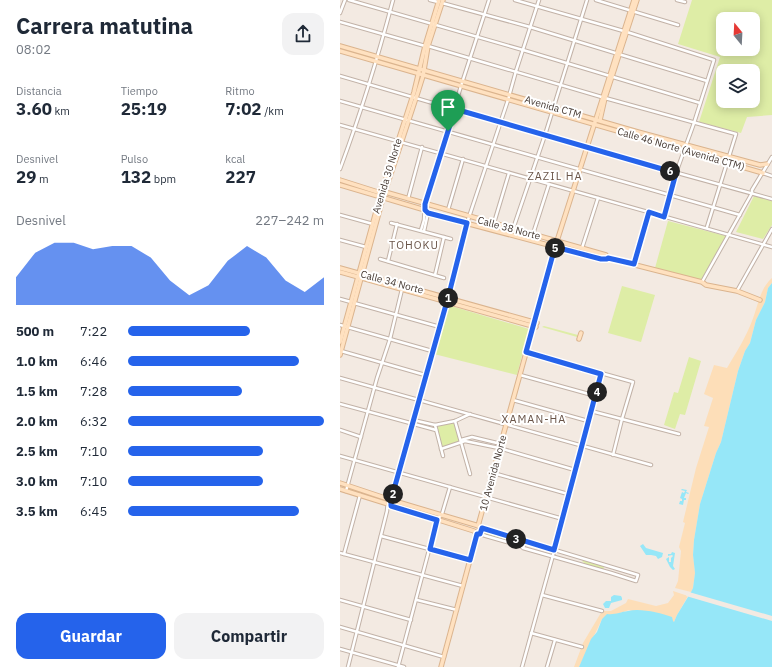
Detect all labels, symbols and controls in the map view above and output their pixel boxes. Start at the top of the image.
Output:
text: Carrera matutina [16,11,193,40]
north arrow [716,12,760,56]
map controls [716,12,760,108]
button: share [282,13,324,55]
text: 08:02 [16,41,51,58]
button: layers [716,64,760,108]
text: Distancia [16,84,62,98]
text: Tiempo [121,84,158,98]
text: Ritmo [225,84,255,98]
pin [431,90,465,131]
street label: Avenida CTM [523,93,583,121]
icon: arrive [437,96,459,118]
text: 3.60 [16,98,52,120]
text: 25:19 [121,98,167,120]
text: 7:02 [225,98,262,120]
text: km [52,104,70,118]
text: /km [262,104,284,118]
street label: Calle 46 Norte (Avenida CTM) [616,125,746,173]
street label: Avenida 30 Norte [369,136,405,215]
text: Desnivel [16,152,58,166]
text: Pulso [121,152,148,166]
text: kcal [225,152,245,166]
pin: 6 [660,161,680,181]
text: 29 [16,166,36,188]
text: 132 [121,166,151,188]
text: 227 [225,166,256,188]
district label: ZAZIL HA [527,169,583,183]
text: m [36,172,49,186]
text: bpm [151,172,176,186]
text: Desnivel [16,212,66,229]
text: 227–242 m [255,212,324,229]
street label: Calle 38 Norte [476,213,542,243]
district label: TOHOKU [389,238,439,252]
pin: 5 [545,238,565,258]
text: 5 [552,241,558,255]
street label: Calle 34 Norte [359,267,425,297]
pin: 1 [438,288,458,308]
text: 1 [445,291,451,305]
text: 500 m [16,323,54,340]
text: 7:22 [80,323,107,340]
text: 1.0 km [16,353,58,370]
text: 6:46 [80,353,107,370]
pin: 4 [587,382,607,402]
text: 1.5 km [16,383,58,400]
text: 7:28 [80,383,107,400]
text: 4 [594,385,600,399]
district label: XAMAN-HA [502,412,566,426]
text: 2.0 km [16,413,58,430]
text: 6:32 [80,413,107,430]
street label: 10 Avenida Norte [477,433,509,512]
text: 2.5 km [16,443,58,460]
text: 7:10 [80,443,107,460]
text: 3.0 km [16,473,58,490]
text: 7:10 [80,473,107,490]
pin: 2 [383,484,403,504]
text: 2 [390,487,396,501]
text: 3.5 km [16,503,58,520]
text: 6:45 [80,503,107,520]
pin: 3 [506,529,526,549]
text: 3 [513,532,519,546]
button: Guardar [16,613,166,659]
button: Compartir [174,613,324,659]

